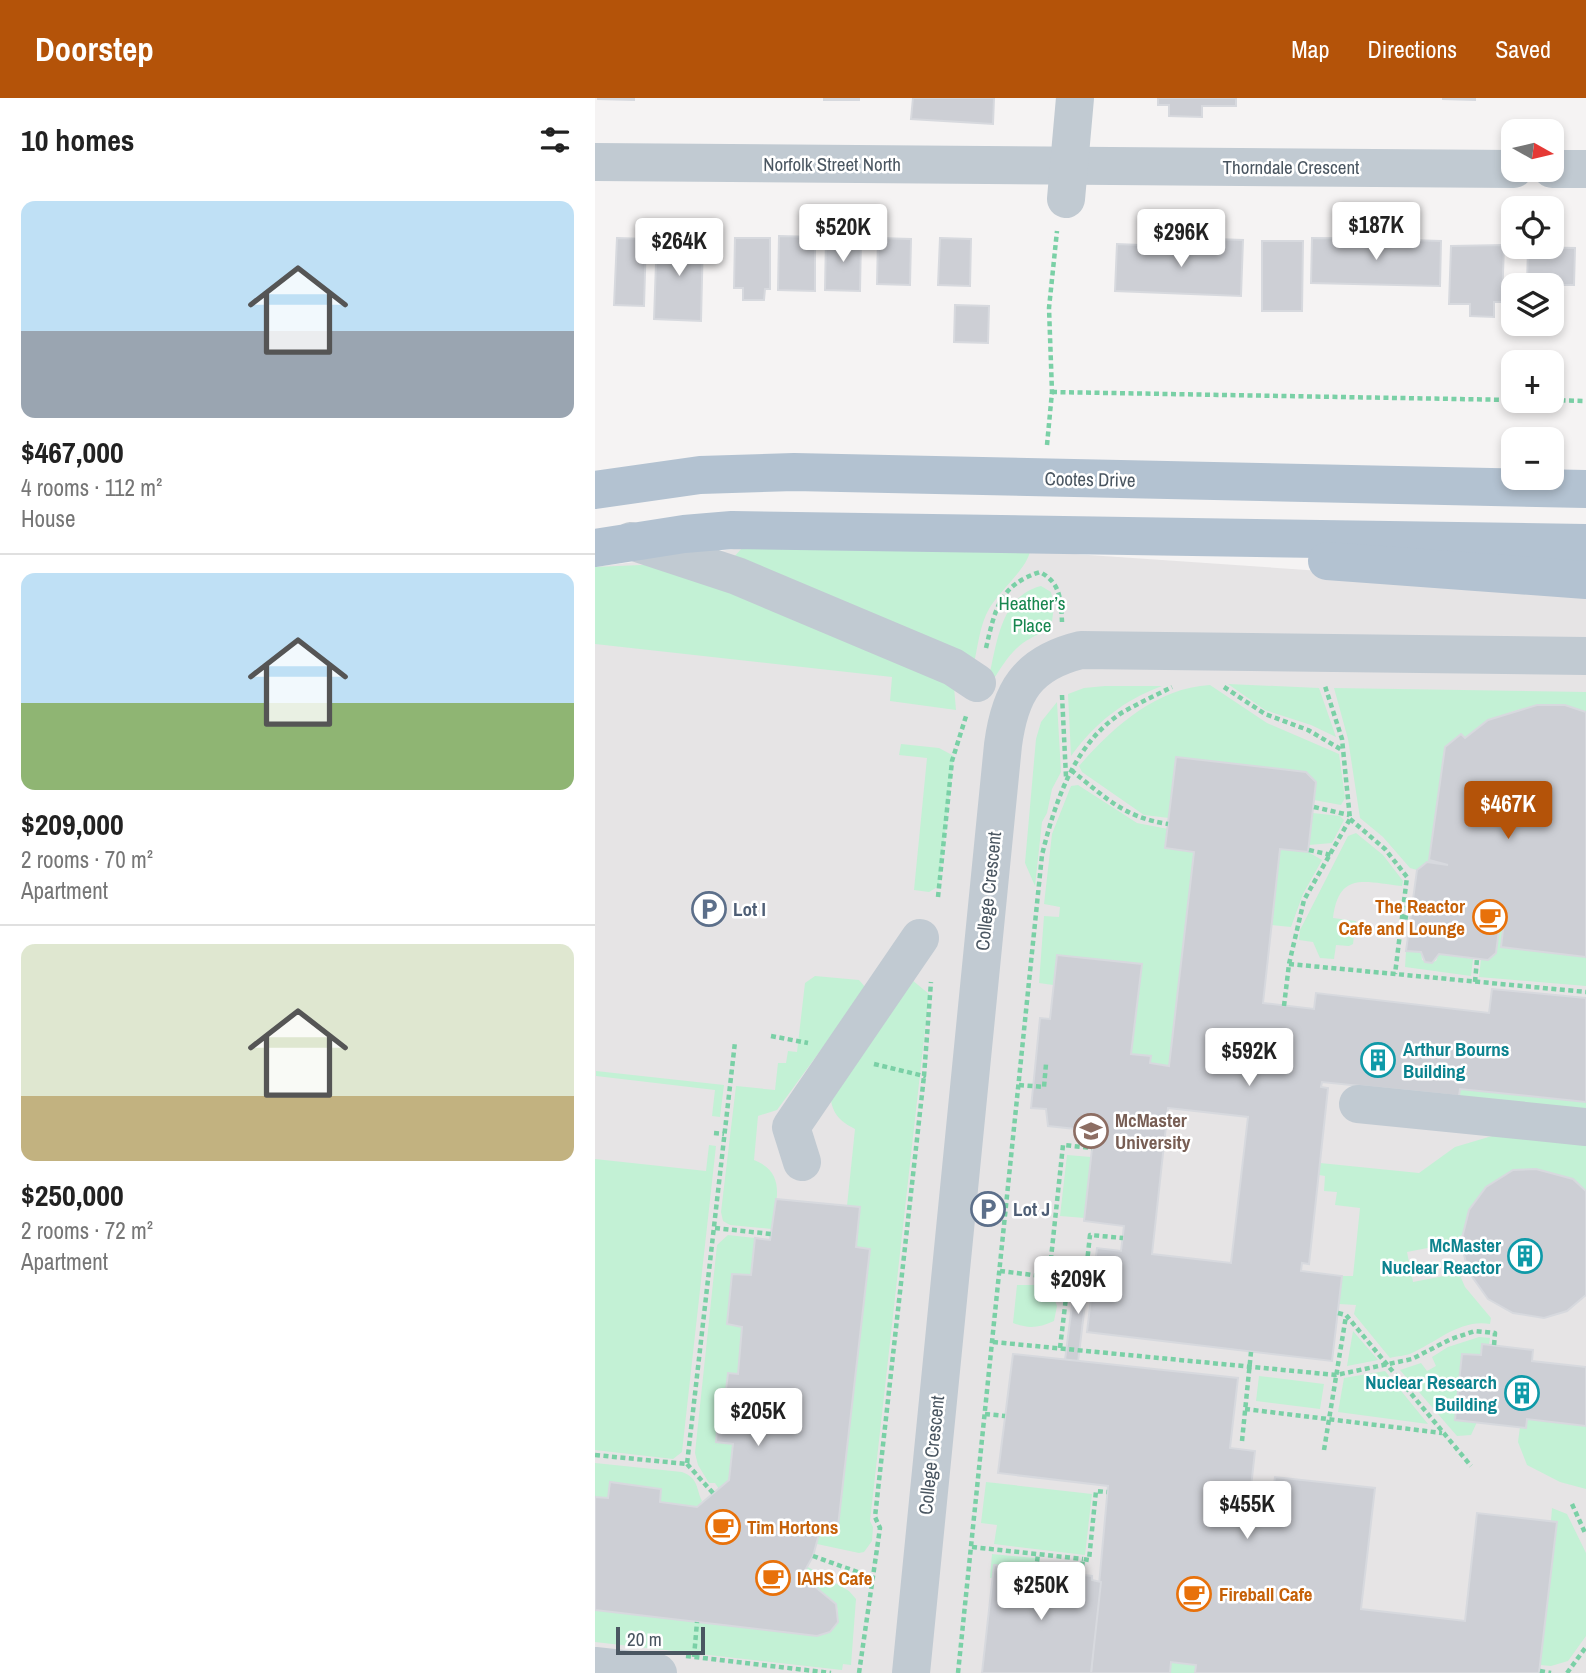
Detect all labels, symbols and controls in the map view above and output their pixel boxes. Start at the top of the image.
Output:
text: Doorstep [35,27,154,71]
text: Map [1291,33,1329,65]
text: Directions [1367,33,1457,65]
text: Saved [1495,33,1551,65]
north arrow [1501,119,1565,182]
map controls [1501,119,1564,490]
text: 10 homes [21,120,135,160]
icon: filters [536,121,574,159]
street label: Norfolk Street North [763,151,901,177]
street label: Thorndale Crescent [1223,154,1360,180]
button: locate [1501,196,1564,259]
pin: $187K [1327,202,1425,262]
pin: $520K [794,204,892,264]
pin: $296K [1132,209,1230,269]
text: $187K [1348,209,1404,240]
text: $520K [815,211,871,242]
text: $296K [1153,216,1209,247]
pin: $264K [630,218,728,278]
text: $264K [651,225,707,256]
icon: home [235,247,361,373]
button: layers [1501,273,1564,336]
button: + [1501,350,1564,413]
button: − [1501,427,1564,490]
text: $467,000 [21,432,124,472]
street label: Cootes Drive [1044,465,1136,493]
text: 4 rooms · 112 m² [21,472,162,503]
text: House [21,503,76,534]
park label: Heather’s Place [999,590,1066,638]
icon: home [235,619,361,745]
pin: $467K [1459,782,1557,841]
text: $467K [1480,788,1536,819]
text: $209,000 [21,804,124,844]
street label: College Crescent [969,830,1007,952]
text: 2 rooms · 70 m² [21,844,153,875]
text: Apartment [21,875,108,906]
parking icon: Lot I [690,890,728,928]
place label: The Reactor Cafe and Lounge [1339,893,1465,941]
place label: Lot I [733,896,766,922]
cafe icon: The Reactor Cafe and Lounge [1471,898,1509,936]
icon: home [235,990,361,1116]
pin: $592K [1200,1028,1298,1088]
text: $592K [1221,1035,1277,1066]
place label: Arthur Bourns Building [1403,1036,1509,1084]
building icon: Arthur Bourns Building [1359,1041,1397,1079]
place label: McMaster University [1115,1107,1191,1155]
school or university icon: McMaster University [1072,1112,1110,1150]
text: $250,000 [21,1175,124,1215]
parking icon: Lot J [969,1190,1007,1228]
place label: Lot J [1013,1196,1050,1222]
text: 2 rooms · 72 m² [21,1215,153,1246]
place label: McMaster Nuclear Reactor [1382,1232,1501,1280]
building icon: McMaster Nuclear Reactor [1506,1237,1544,1275]
text: Apartment [21,1246,108,1277]
pin: $209K [1029,1256,1127,1316]
text: $209K [1050,1263,1106,1294]
place label: Nuclear Research Building [1365,1369,1497,1417]
building icon: Nuclear Research Building [1503,1374,1541,1412]
pin: $205K [709,1388,807,1448]
street label: College Crescent [912,1394,950,1516]
text: $205K [730,1395,786,1426]
pin: $455K [1198,1482,1296,1541]
text: $455K [1219,1488,1275,1519]
cafe icon: Tim Hortons [704,1508,742,1546]
place label: Tim Hortons [747,1514,839,1540]
cafe icon: IAHS Cafe [754,1559,792,1597]
pin: $250K [992,1562,1090,1622]
place label: IAHS Cafe [797,1565,873,1591]
text: $250K [1013,1569,1069,1600]
cafe icon: Fireball Cafe [1175,1575,1213,1613]
place label: Fireball Cafe [1219,1581,1313,1607]
scale bar [616,1624,705,1656]
text: 20 m [627,1626,662,1652]

